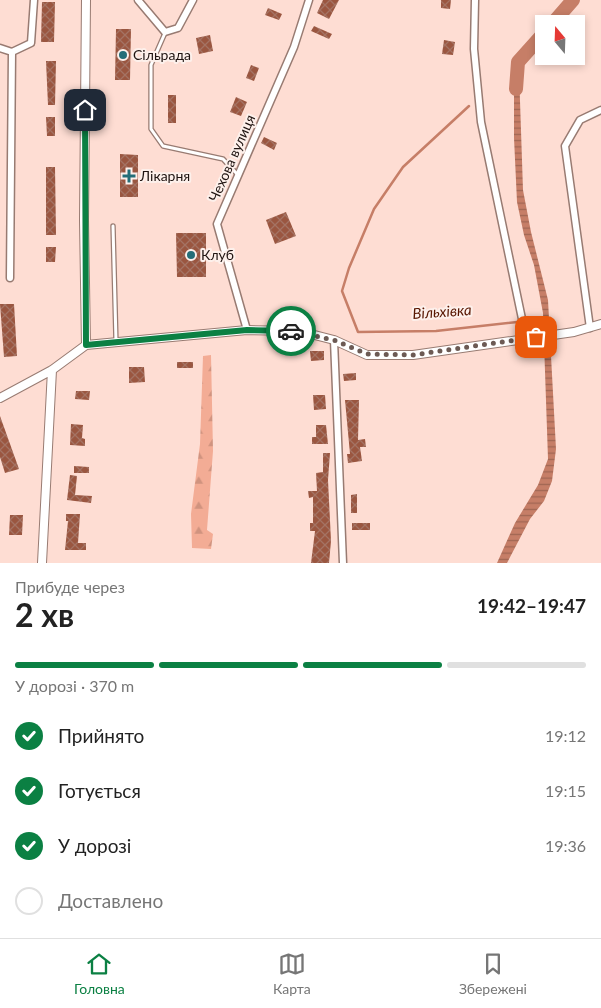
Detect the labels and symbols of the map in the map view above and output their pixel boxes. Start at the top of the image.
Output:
north arrow [535,15,585,65]
place label: Сільрада [133,46,191,63]
marker: Сільрада [117,49,129,61]
pin [64,89,106,131]
street label: Чехова вулиця [205,112,258,204]
place label: Лікарня [139,167,190,184]
marker: Лікарня [122,169,136,183]
place label: Клуб [201,246,234,263]
marker: Клуб [185,249,197,261]
water label: Вільхівка [412,300,472,322]
courier [266,306,316,356]
pin [515,316,557,358]

